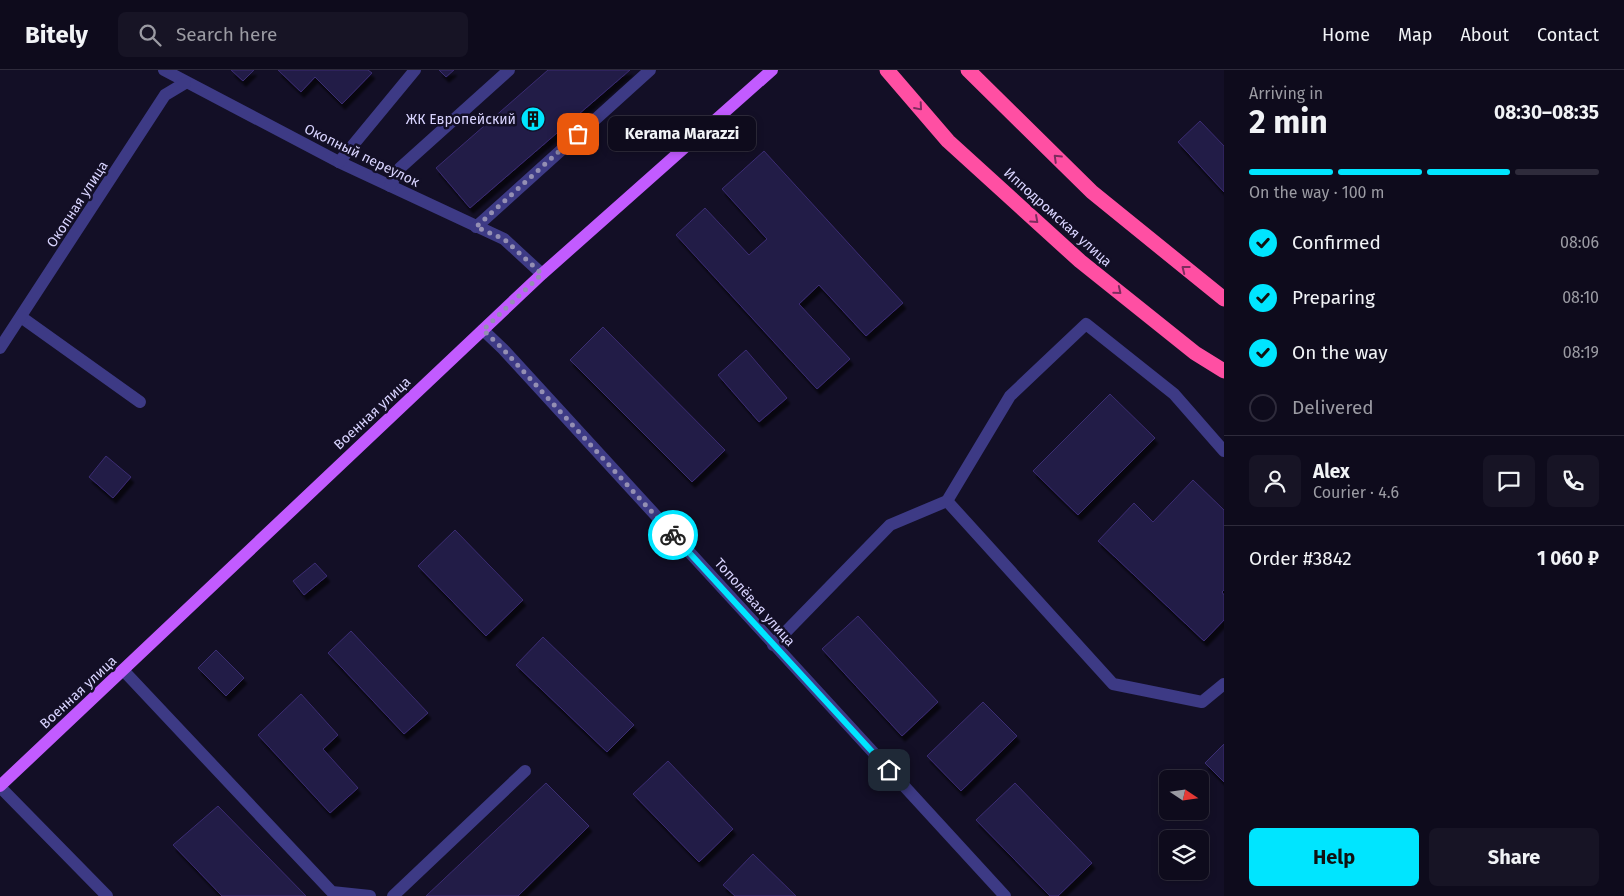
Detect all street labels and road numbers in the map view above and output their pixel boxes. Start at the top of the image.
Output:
street label: Окопный переулок [301,120,423,191]
street label: Окопная улица [43,158,112,251]
street label: Ипподромская улица [1000,164,1115,270]
street label: Военная улица [330,373,414,453]
street label: Тополёвая улица [711,555,799,650]
street label: Военная улица [36,652,120,732]

